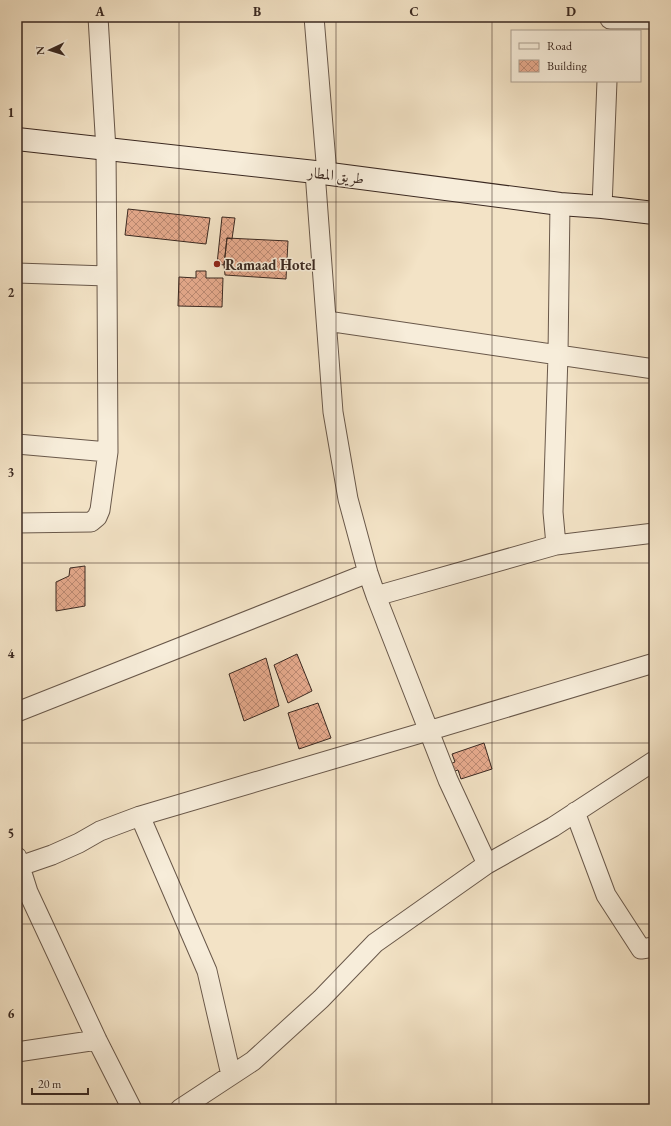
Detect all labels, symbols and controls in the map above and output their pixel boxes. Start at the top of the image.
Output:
text: A [94,3,105,20]
text: B [253,3,261,20]
text: C [409,3,419,20]
text: D [566,3,576,20]
north arrow [30,30,70,70]
legend [511,30,641,82]
text: Road [547,38,573,54]
text: N [33,46,47,56]
text: Building [547,58,588,74]
text: 1 [8,104,15,121]
street label: طريق المطار [305,162,365,189]
place label: Ramaad Hotel [225,255,316,274]
marker: Ramaad Hotel [212,259,222,269]
text: 2 [8,284,15,301]
text: 3 [8,464,15,481]
text: 4 [8,645,15,662]
text: 5 [8,825,14,842]
text: 6 [8,1005,15,1022]
scale bar [32,1070,88,1096]
text: 20 m [38,1076,62,1092]

